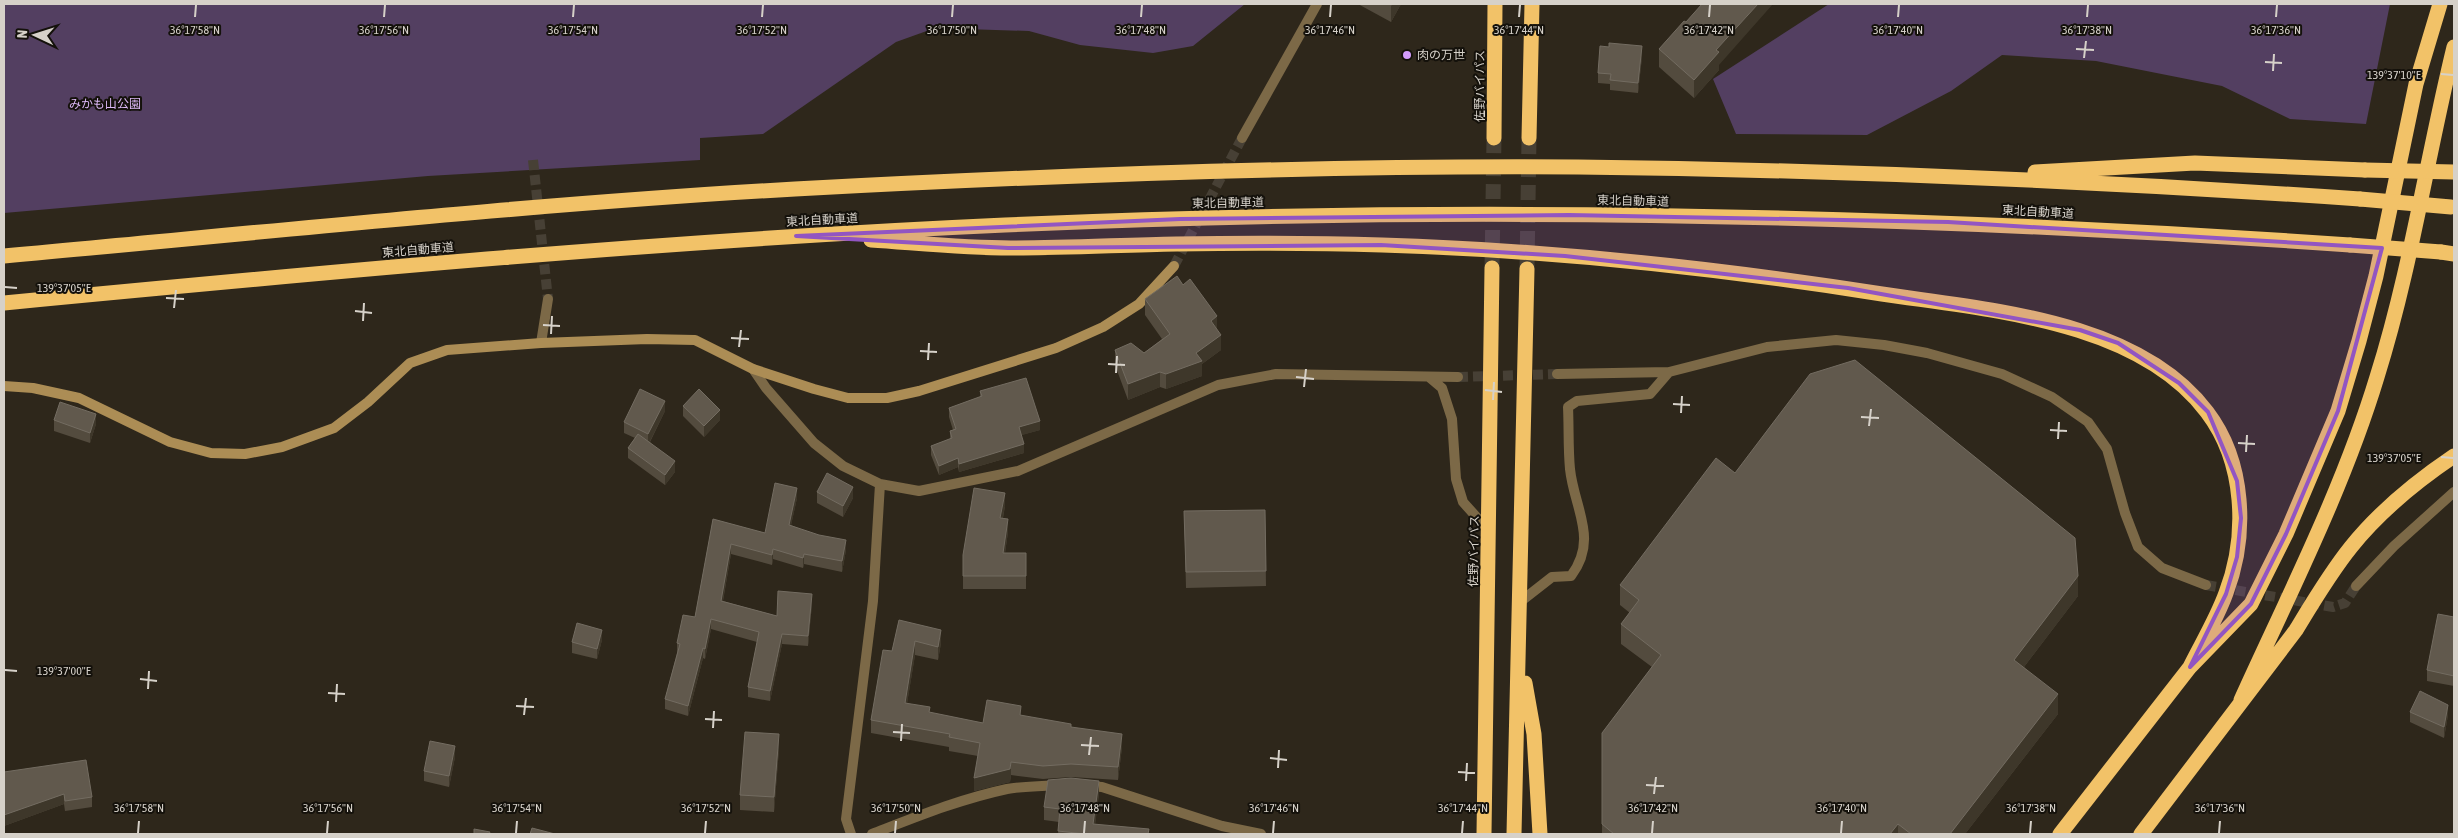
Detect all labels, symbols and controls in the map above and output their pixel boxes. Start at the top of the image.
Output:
north arrow [10,10,60,60]
text: 36°17'58"N [170,23,220,37]
text: 36°17'56"N [359,23,409,37]
text: 36°17'54"N [548,23,598,37]
text: 36°17'52"N [737,23,787,37]
text: 36°17'50"N [927,23,977,37]
text: 36°17'48"N [1116,23,1166,37]
text: 36°17'46"N [1305,23,1355,37]
text: 36°17'44"N [1494,23,1544,37]
text: 36°17'42"N [1684,23,1734,37]
text: 36°17'40"N [1873,23,1923,37]
text: 36°17'38"N [2062,23,2112,37]
text: 36°17'36"N [2251,23,2301,37]
text: N [14,29,30,39]
place label: 肉の万世 [1417,48,1465,62]
marker: 肉の万世 [1401,49,1413,61]
street label: 佐野バイパス [1473,50,1487,122]
text: 139°37'10"E [2367,68,2421,82]
park label: みかも山公園 [69,97,141,111]
street label: 東北自動車道 [1597,193,1669,209]
street label: 東北自動車道 [1192,195,1264,211]
street label: 東北自動車道 [2002,203,2074,221]
street label: 東北自動車道 [786,211,858,229]
street label: 東北自動車道 [382,240,454,260]
text: 139°37'05"E [37,281,91,295]
text: 139°37'05"E [2367,451,2421,465]
street label: 佐野バイパス [1466,515,1482,587]
text: 139°37'00"E [37,664,91,678]
text: 36°17'58"N [114,801,164,815]
text: 36°17'56"N [303,801,353,815]
text: 36°17'54"N [492,801,542,815]
text: 36°17'52"N [681,801,731,815]
text: 36°17'50"N [871,801,921,815]
text: 36°17'48"N [1060,801,1110,815]
text: 36°17'46"N [1249,801,1299,815]
text: 36°17'44"N [1438,801,1488,815]
text: 36°17'42"N [1628,801,1678,815]
text: 36°17'40"N [1817,801,1867,815]
text: 36°17'38"N [2006,801,2056,815]
text: 36°17'36"N [2195,801,2245,815]

